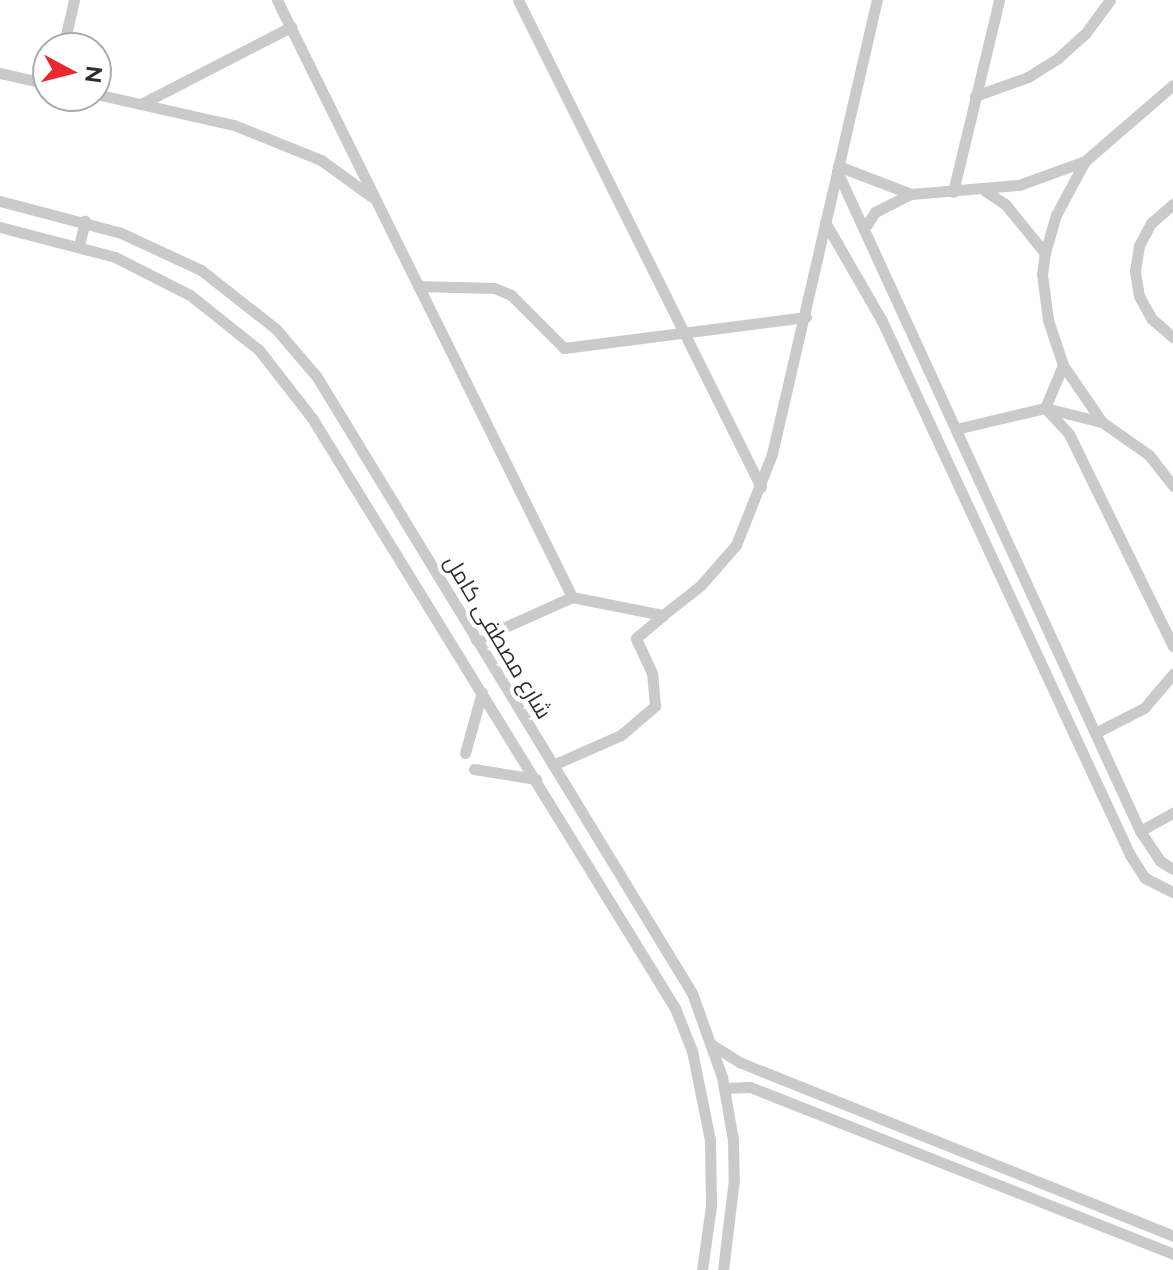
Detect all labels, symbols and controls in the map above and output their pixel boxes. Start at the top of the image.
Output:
north arrow [32,32,112,112]
text: N [80,65,108,85]
street label: شارع مصطفى كامل [439,550,557,724]

